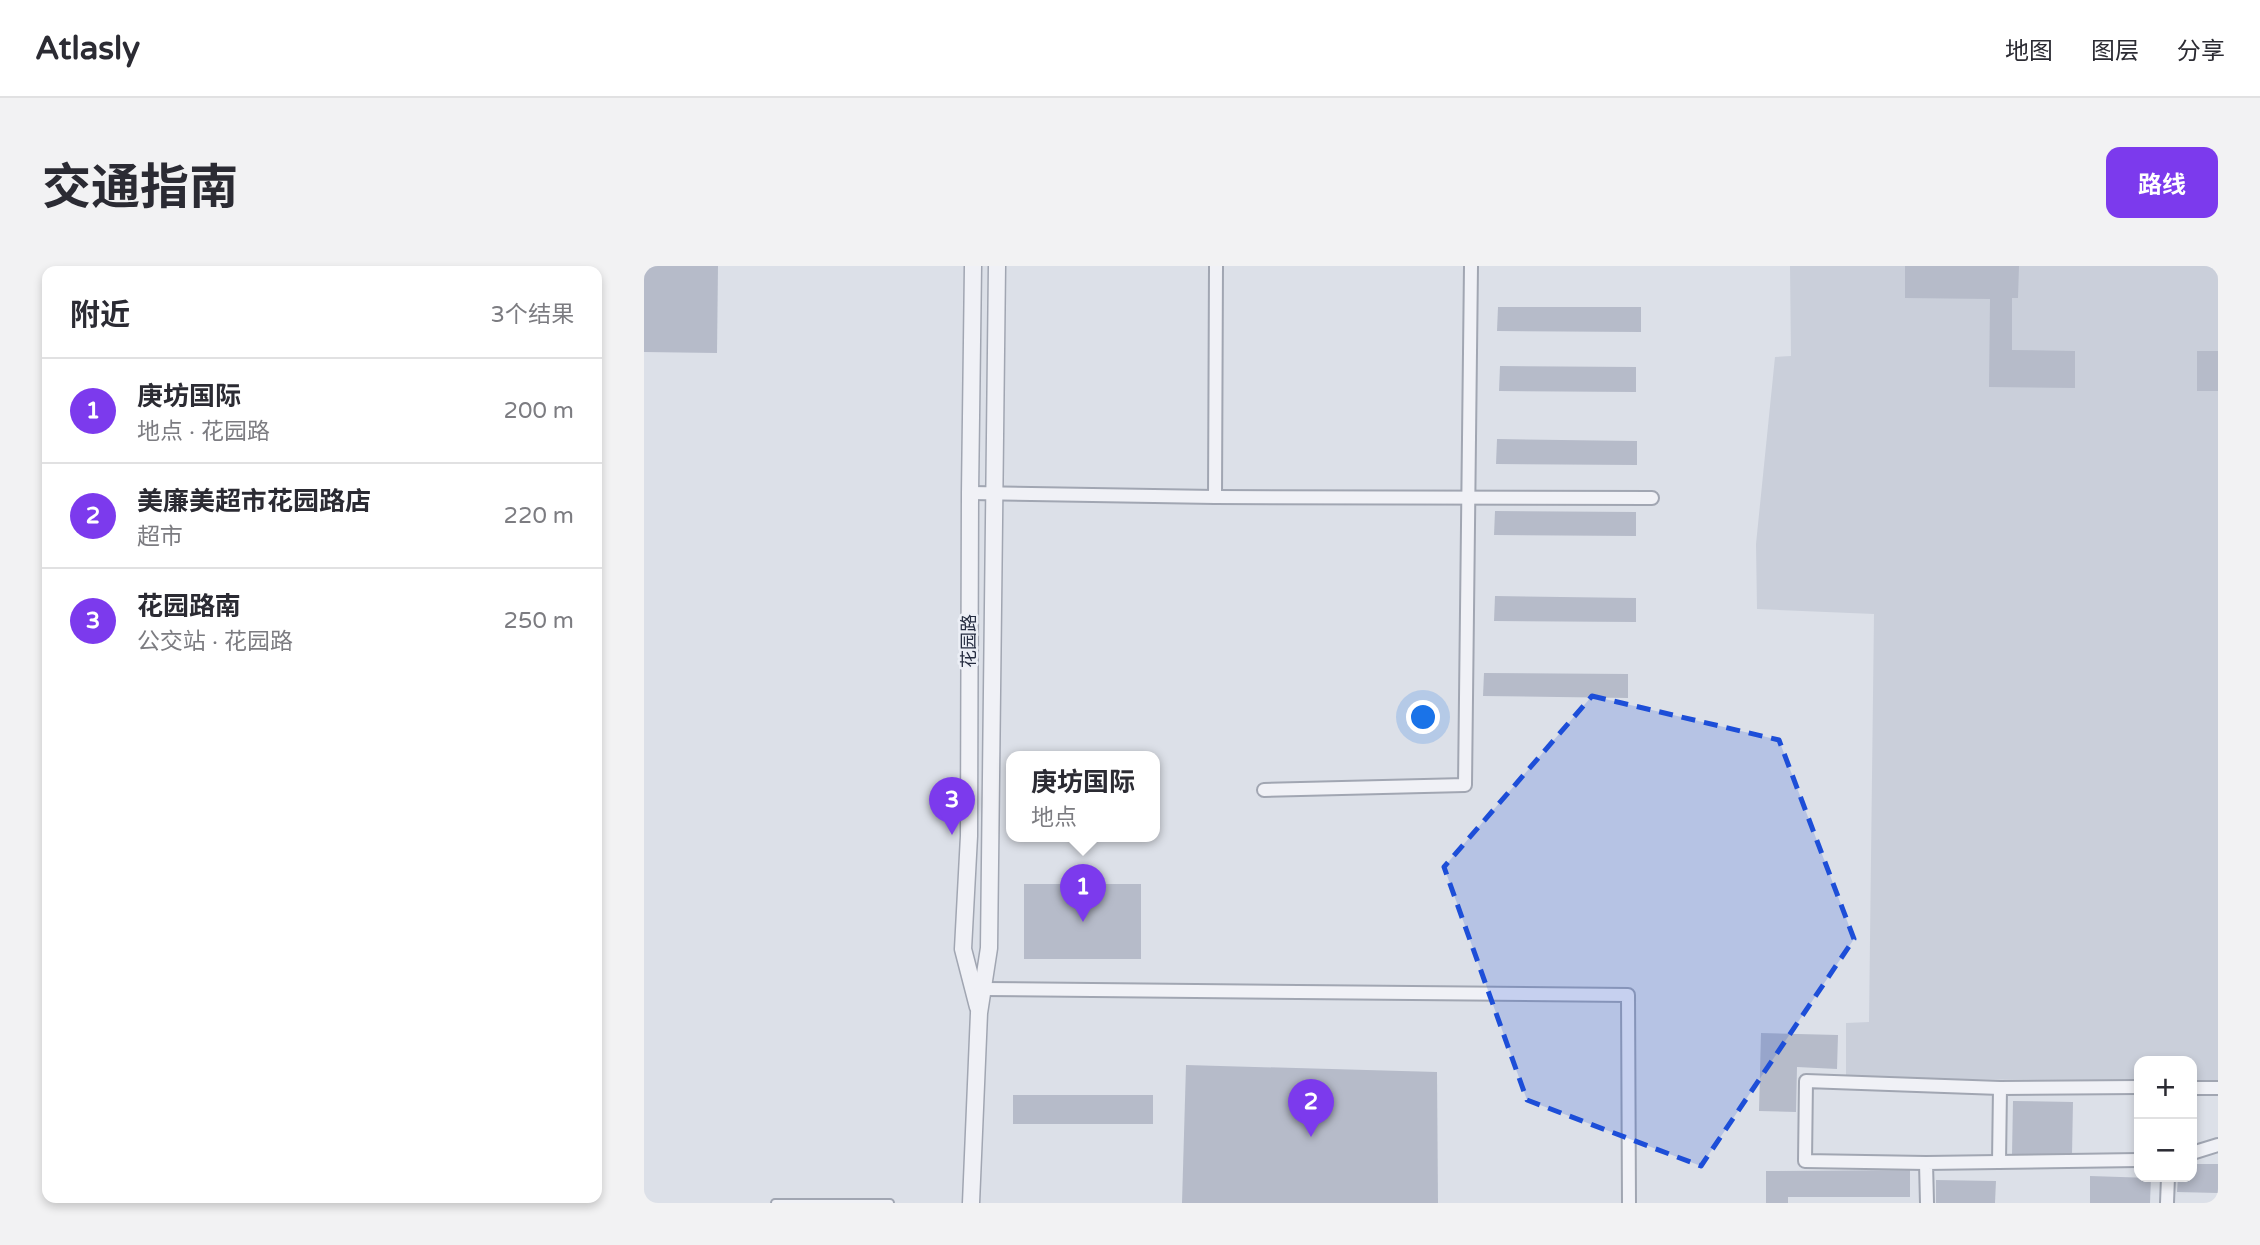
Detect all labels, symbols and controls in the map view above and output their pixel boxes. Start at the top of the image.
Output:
text: Atlasly [35,29,140,68]
text: 地图 [2005,37,2053,66]
text: 图层 [2091,37,2139,66]
text: 分享 [2177,37,2225,66]
button: 路线 [2106,147,2218,218]
text: 交通指南 [42,159,238,218]
text: 附近 [70,297,130,334]
text: 3个结果 [491,301,574,329]
text: 庚坊国际 [137,381,241,412]
text: 1 [86,397,100,425]
text: 200 m [504,397,574,425]
text: 地点 · 花园路 [137,418,270,446]
text: 美廉美超市花园路店 [137,486,371,517]
text: 2 [86,502,100,530]
text: 220 m [504,502,574,530]
text: 超市 [137,523,183,551]
text: 花园路南 [137,591,241,622]
text: 3 [86,607,100,635]
text: 250 m [504,607,574,635]
street label: 花园路 [958,614,980,668]
text: 公交站 · 花园路 [137,628,293,656]
your location [1406,700,1440,734]
popup [1006,751,1160,842]
text: 庚坊国际 [1031,767,1135,798]
pin: 3 [929,777,975,835]
text: 地点 [1031,804,1077,832]
pin: 1 [1060,864,1106,922]
map controls [2134,1056,2197,1182]
button: + [2134,1056,2197,1119]
pin: 2 [1288,1079,1334,1137]
button: − [2134,1119,2197,1182]

